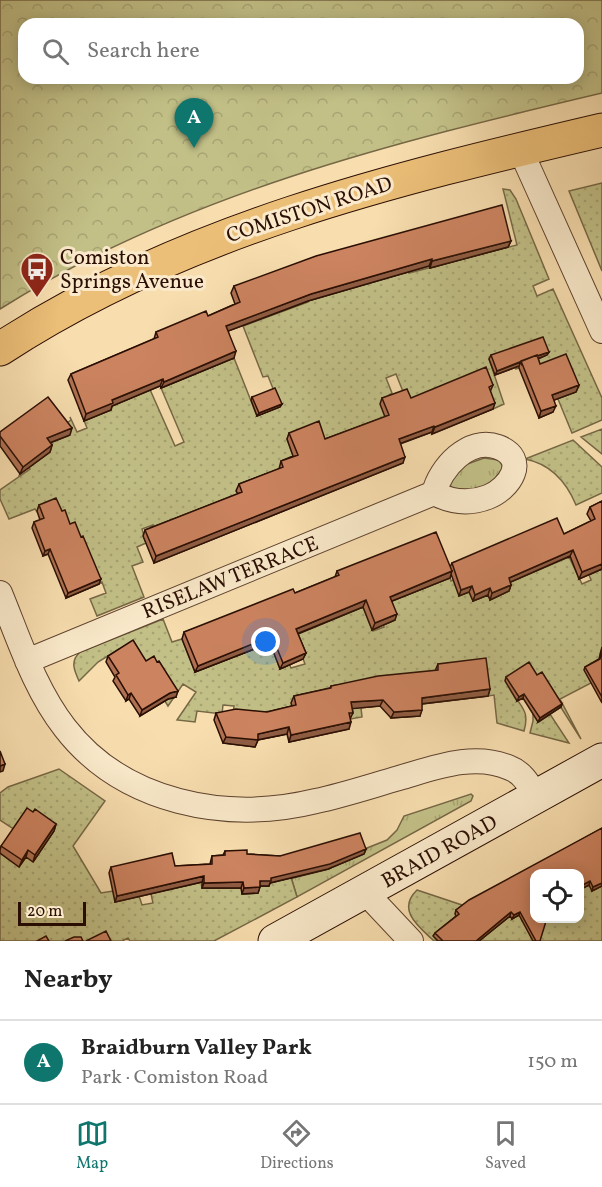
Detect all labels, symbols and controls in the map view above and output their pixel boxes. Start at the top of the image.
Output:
search box [18,18,584,84]
icon: search [39,35,72,68]
text: Search here [87,36,200,67]
pin: A [174,98,214,148]
street label: COMISTON ROAD [223,170,396,251]
place label: Comiston Springs Avenue [60,244,204,297]
bus stop icon: Comiston Springs Avenue [19,251,55,298]
street label: RISELAW TERRACE [138,530,323,627]
your location [251,627,280,656]
street label: BRAID ROAD [376,808,503,896]
map controls [530,869,584,923]
button: locate [530,869,584,923]
scale bar [18,899,86,926]
text: 20 m [27,901,62,923]
text: Nearby [24,962,113,998]
text: Braidburn Valley Park [81,1033,312,1064]
text: A [36,1048,51,1076]
text: 150 m [527,1048,578,1076]
text: Park · Comiston Road [81,1064,268,1092]
tab: Map [76,1117,109,1175]
tab: Directions [260,1117,334,1175]
tab: Saved [485,1117,526,1175]

